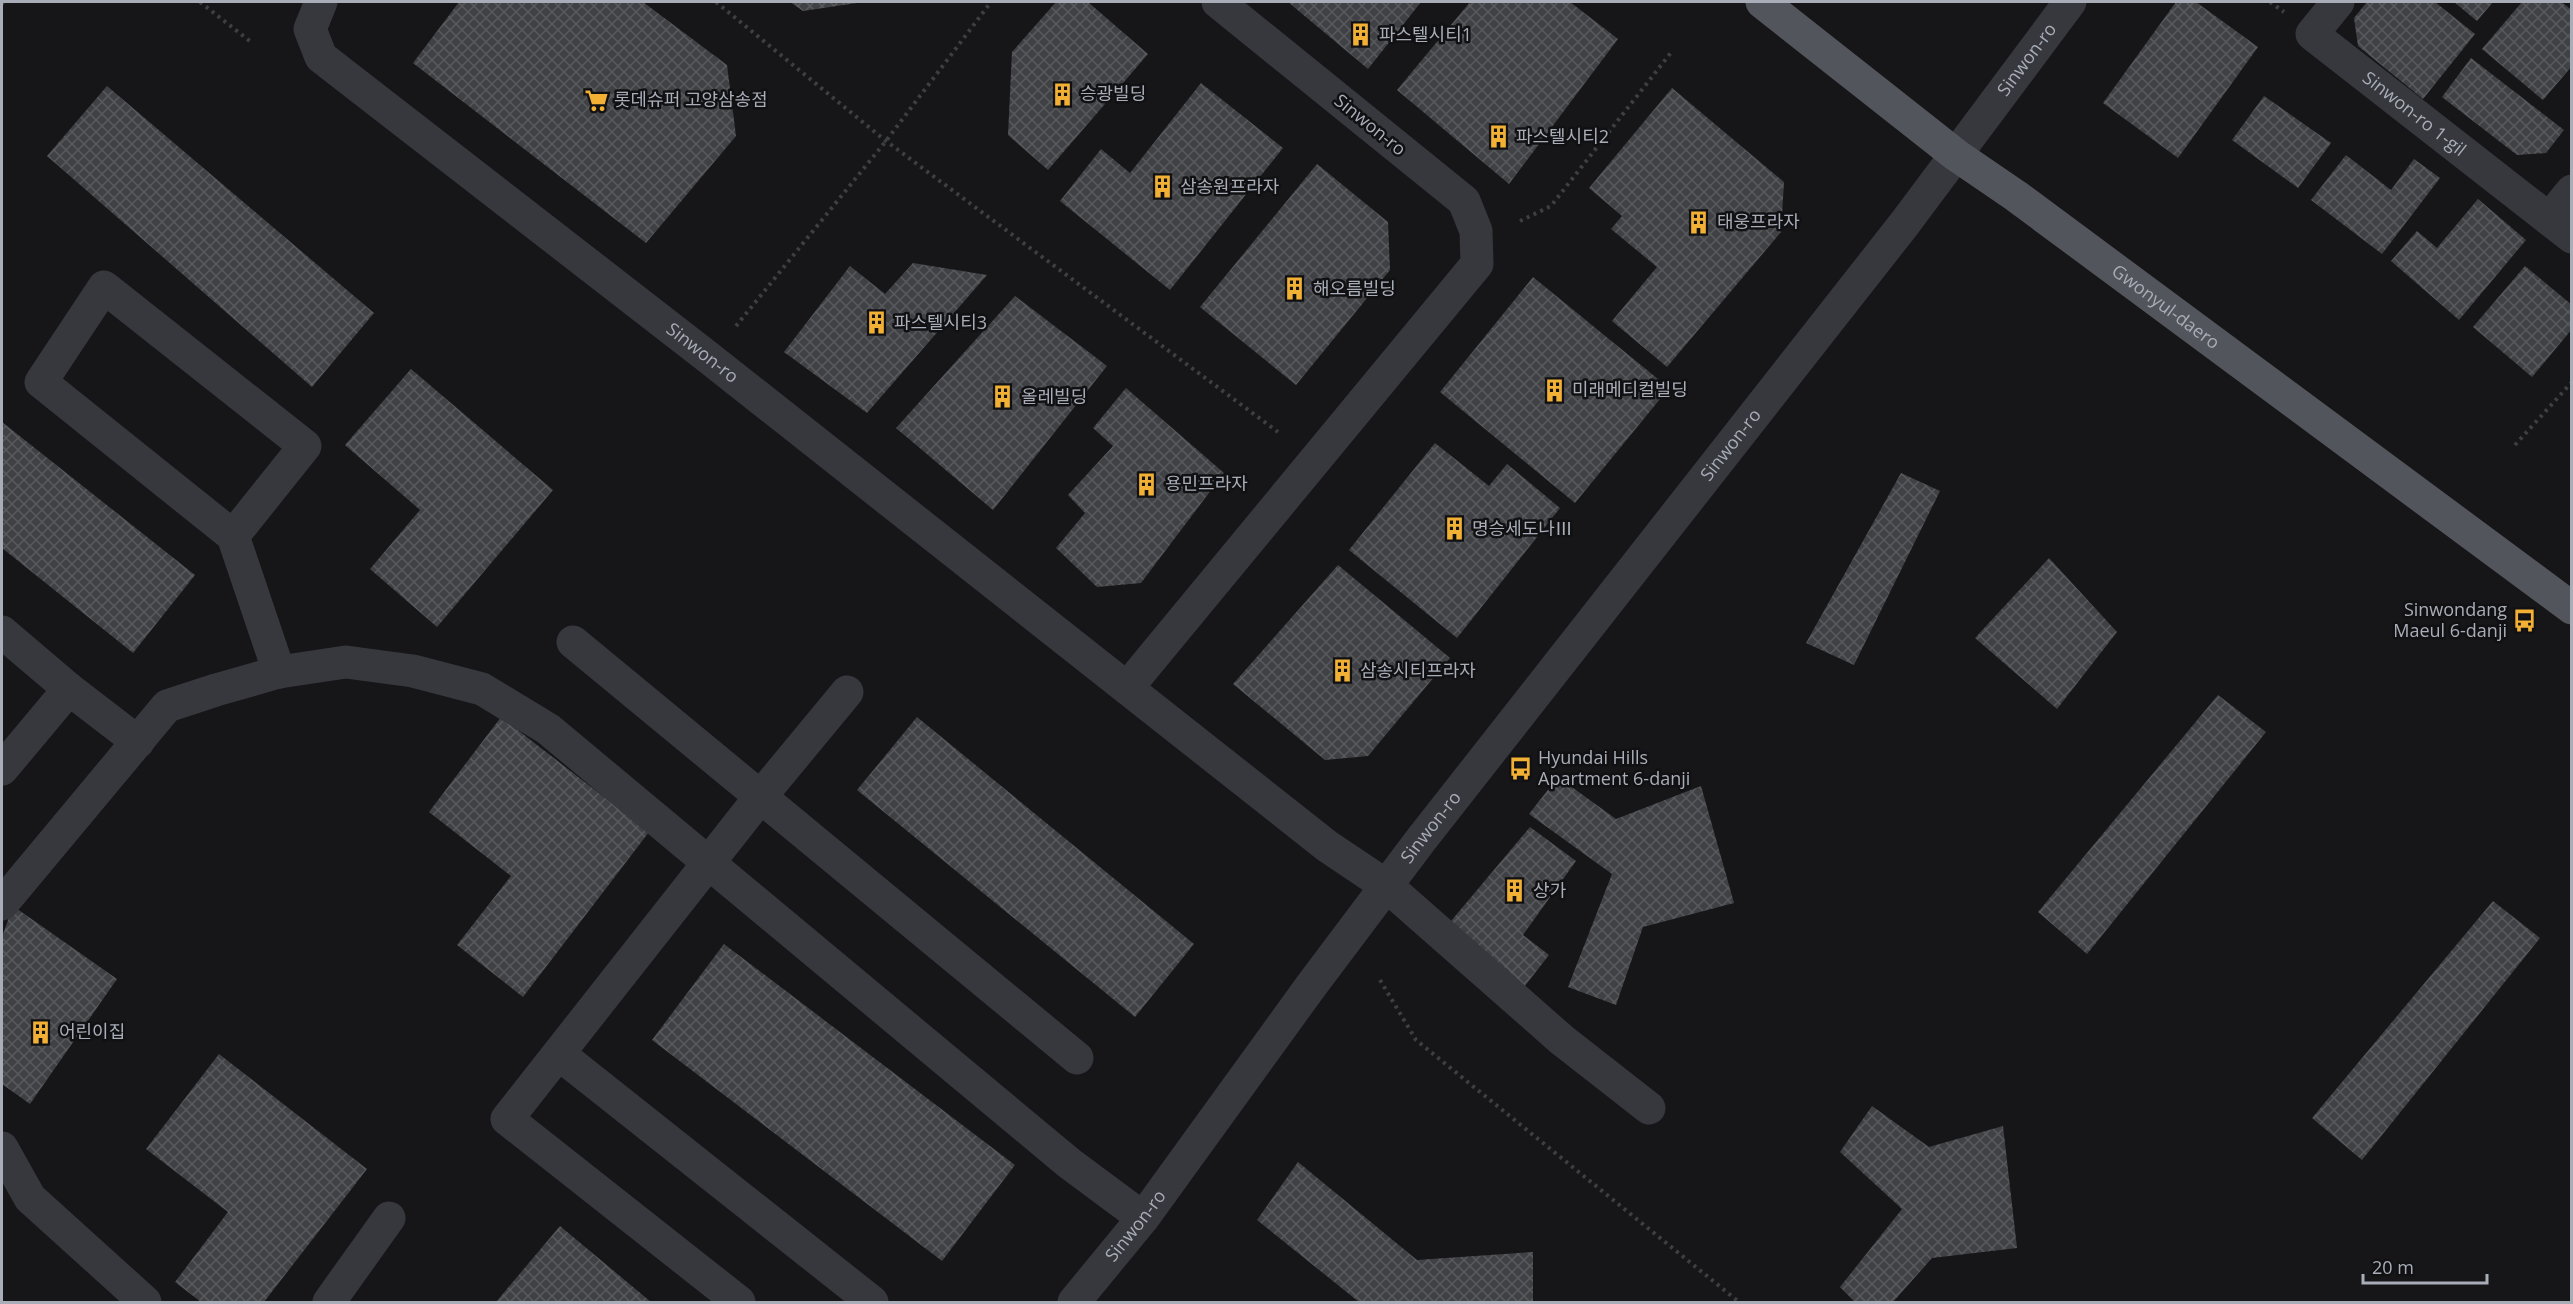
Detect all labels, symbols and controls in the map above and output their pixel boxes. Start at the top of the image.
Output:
street label: Sinwon-ro [1991,18,2061,100]
building icon: 파스텔시티1 [1348,22,1374,48]
place label: 파스텔시티1 [1379,22,1472,46]
street label: Sinwon-ro 1-gil [2358,65,2472,161]
building icon: 승광빌딩 [1049,81,1075,107]
place label: 승광빌딩 [1080,81,1146,105]
supermarket icon: 롯데슈퍼 고양삼송점 [583,87,609,113]
place label: 롯데슈퍼 고양삼송점 [614,87,768,111]
street label: Sinwon-ro [1330,88,1411,160]
building icon: 파스텔시티2 [1485,124,1511,150]
place label: 파스텔시티2 [1516,124,1609,148]
building icon: 삼송원프라자 [1149,174,1175,200]
place label: 삼송원프라자 [1180,174,1280,198]
building icon: 태웅프라자 [1686,209,1712,235]
place label: 태웅프라자 [1717,209,1800,233]
street label: Gwonyul-daero [2107,258,2225,354]
building icon: 해오름빌딩 [1282,276,1308,302]
place label: 해오름빌딩 [1313,276,1396,300]
building icon: 파스텔시티3 [863,310,889,336]
place label: 파스텔시티3 [894,310,987,334]
street label: Sinwon-ro [662,317,744,388]
building icon: 미래메디컬빌딩 [1541,377,1567,403]
place label: 미래메디컬빌딩 [1572,377,1688,401]
building icon: 올레빌딩 [990,384,1016,410]
place label: 올레빌딩 [1021,384,1087,408]
street label: Sinwon-ro [1694,403,1766,485]
building icon: 용민프라자 [1134,471,1160,497]
place label: 용민프라자 [1165,471,1248,495]
building icon: 명승세도나Ⅲ [1441,516,1467,542]
place label: 명승세도나Ⅲ [1472,516,1573,540]
place label: Sinwondang Maeul 6-danji [2393,597,2507,642]
bus stop icon: Sinwondang Maeul 6-danji [2512,607,2538,633]
building icon: 삼송시티프라자 [1329,658,1355,684]
place label: 삼송시티프라자 [1360,658,1476,682]
place label: Hyundai Hills Apartment 6-danji [1538,745,1690,790]
bus stop icon: Hyundai Hills Apartment 6-danji [1507,755,1533,781]
street label: Sinwon-ro [1394,786,1466,868]
building icon: 상가 [1502,878,1528,904]
place label: 상가 [1533,878,1567,902]
building icon: 어린이집 [28,1019,54,1045]
place label: 어린이집 [59,1019,125,1043]
street label: Sinwon-ro [1099,1185,1171,1266]
scale bar [2363,1247,2488,1285]
text: 20 m [2372,1255,2414,1279]

